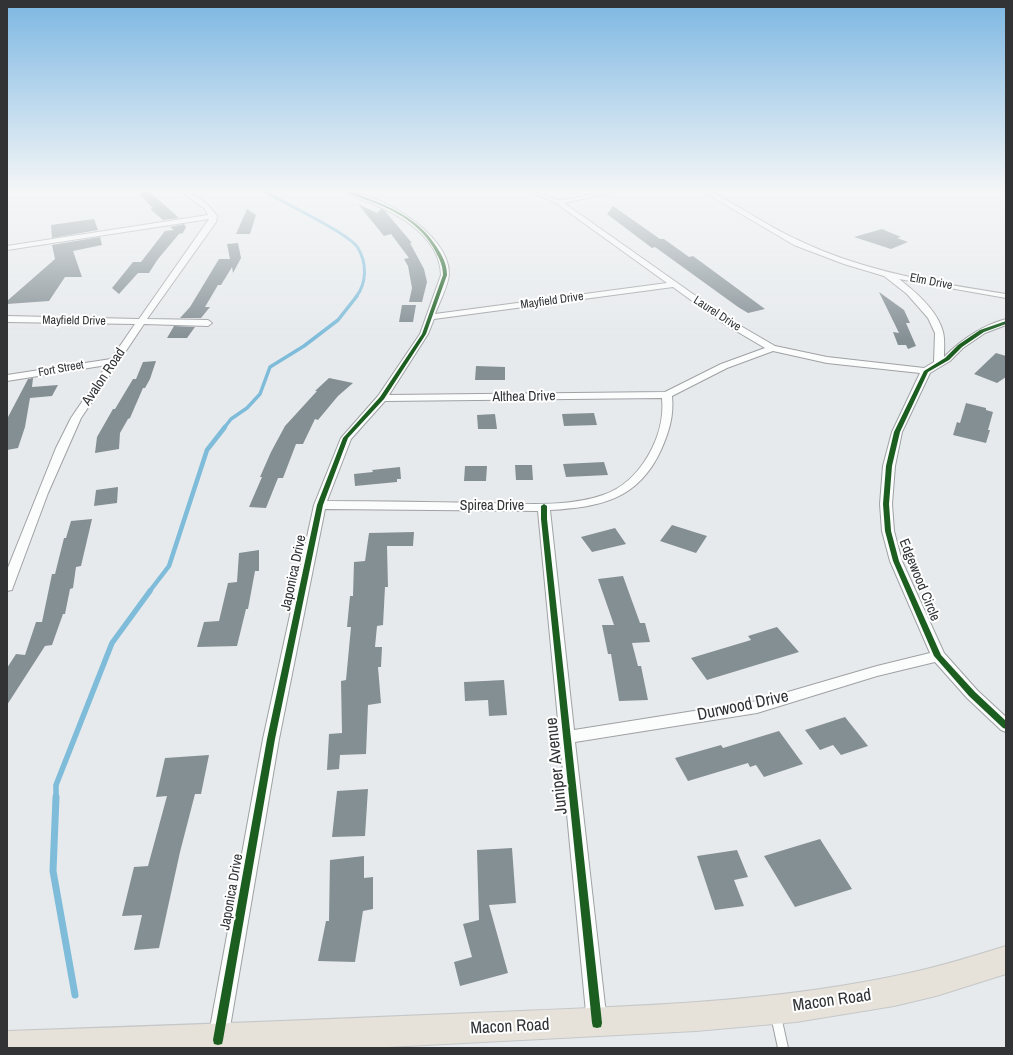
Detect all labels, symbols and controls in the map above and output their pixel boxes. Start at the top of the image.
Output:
street label: Elm Drive [908,271,954,293]
street label: Mayfield Drive [520,289,584,313]
street label: Laurel Drive [691,293,743,335]
street label: Mayfield Drive [42,313,106,329]
street label: Avalon Road [79,345,129,409]
street label: Fort Street [37,358,85,380]
street label: Althea Drive [492,388,556,406]
street label: Spirea Drive [460,498,524,514]
street label: Japonica Drive [278,533,310,613]
street label: Edgewood Circle [895,536,943,624]
street label: Durwood Drive [695,686,791,726]
street label: Juniper Avenue [542,716,572,816]
street label: Japonica Drive [217,853,247,931]
street label: Macon Road [791,985,873,1017]
street label: Macon Road [470,1015,550,1039]

